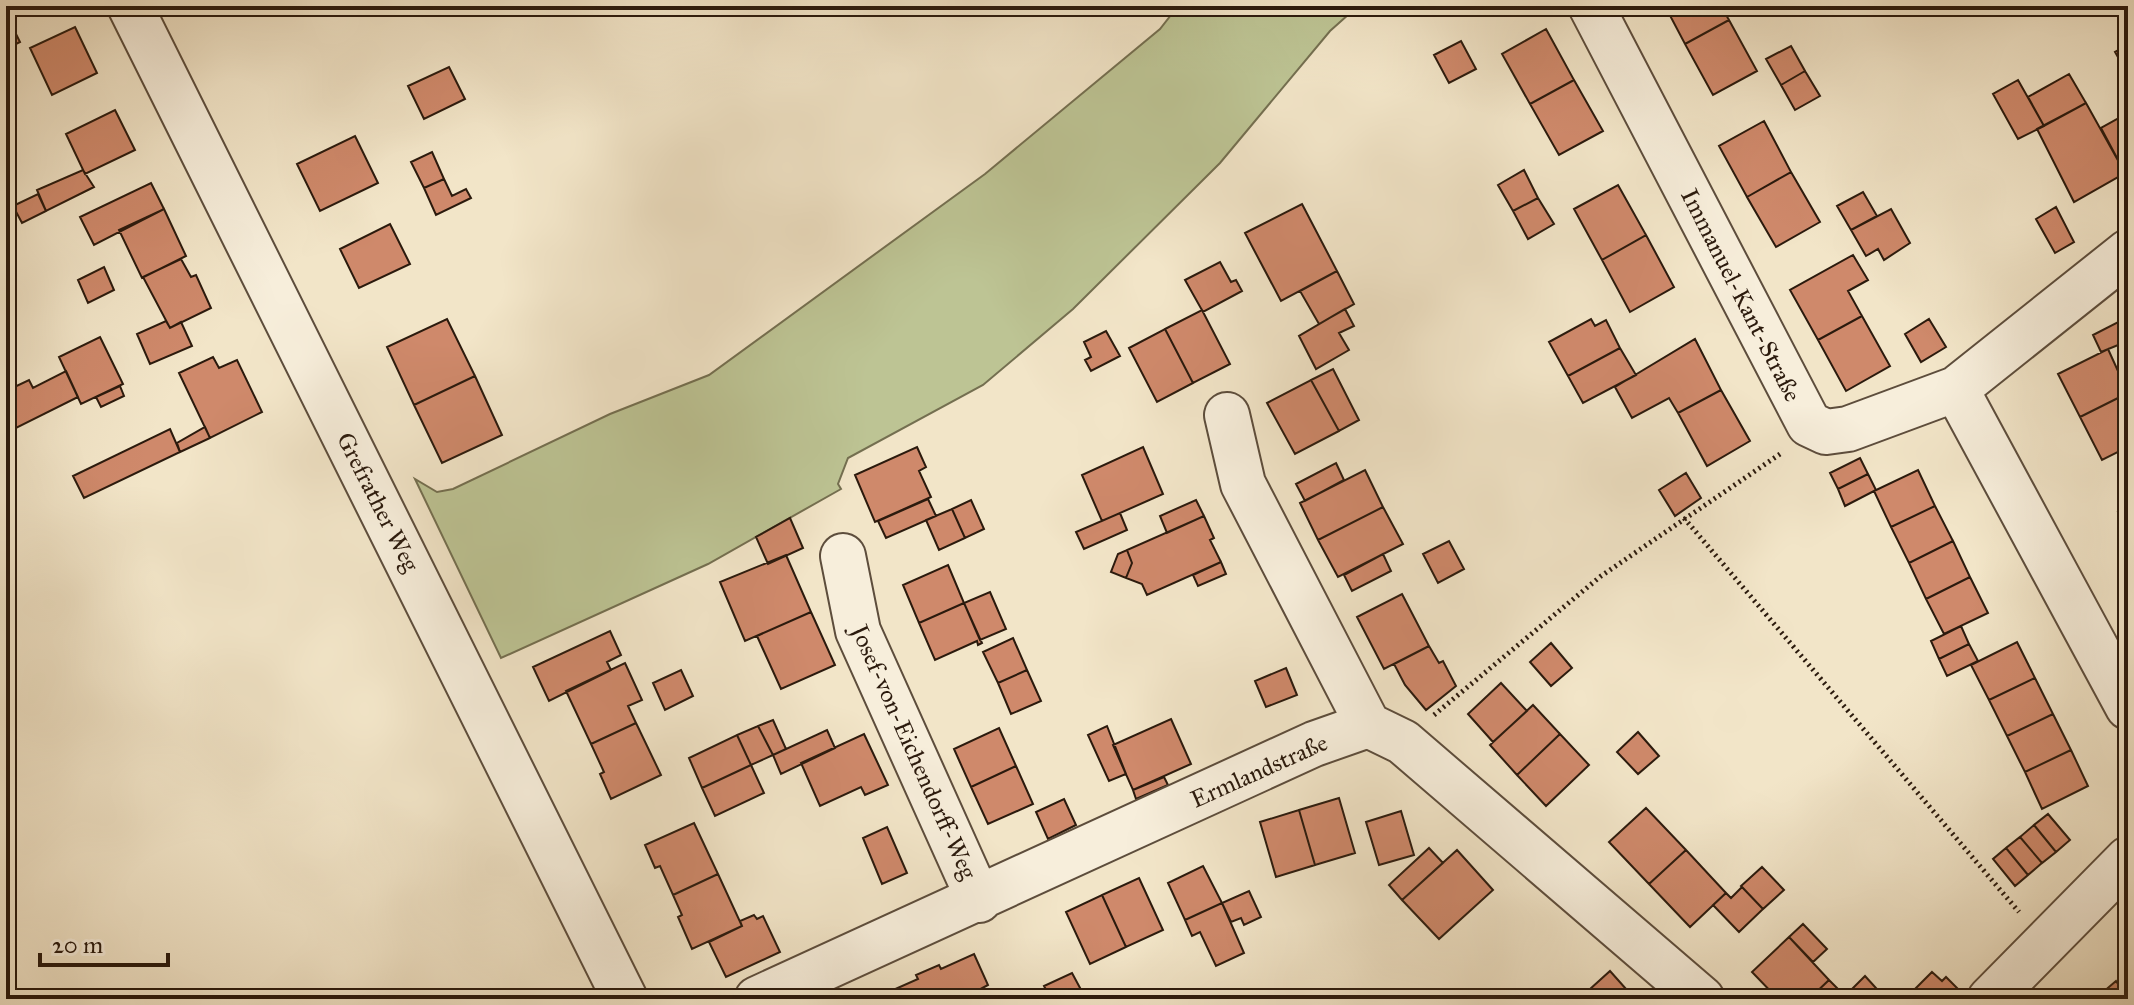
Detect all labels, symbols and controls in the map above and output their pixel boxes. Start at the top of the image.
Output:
street label: Immanuel-Kant-Straße [1674,183,1808,407]
street label: Grefrather Weg [330,427,426,577]
street label: Josef-von-Eichendorff-Weg [843,617,984,885]
street label: Ermlandstraße [1186,727,1332,815]
scale bar [40,917,168,967]
text: 20 m [52,930,103,960]

